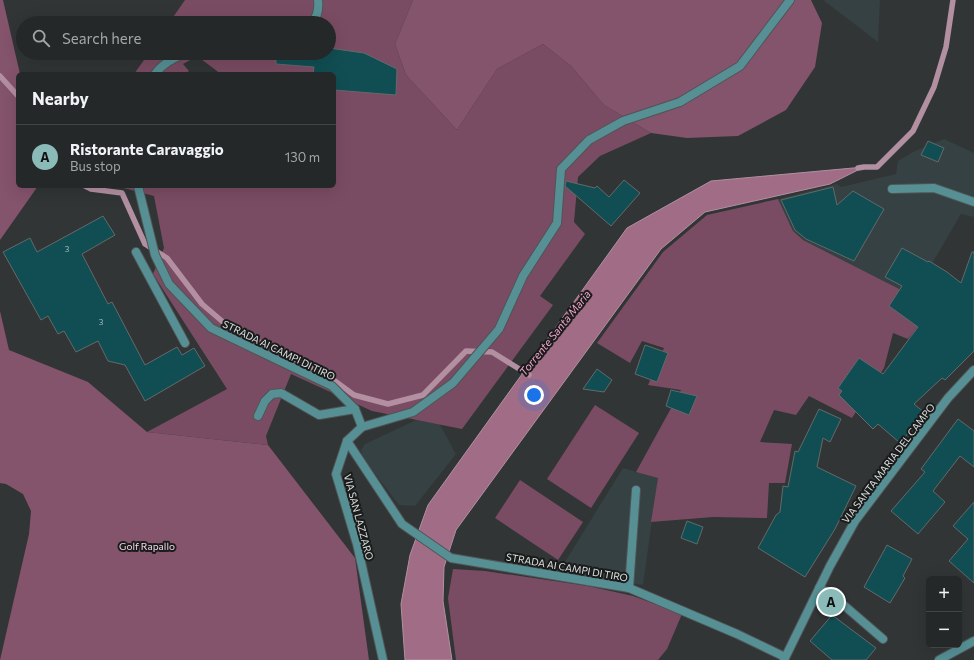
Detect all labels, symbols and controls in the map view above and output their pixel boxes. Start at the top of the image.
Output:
search box [16,16,336,60]
icon: search [30,27,52,49]
text: Search here [62,29,141,47]
text: Nearby [32,88,89,109]
text: Ristorante Caravaggio [70,140,224,158]
text: A [40,149,50,165]
text: 130 m [285,149,320,165]
text: Bus stop [70,158,121,174]
house number: 3 [65,244,70,254]
water label: Torrente Santa Maria [516,287,593,378]
house number: 3 [99,317,104,327]
street label: STRADA AI CAMPI DI TIRO [221,318,337,382]
your location [524,385,544,405]
street label: VIA SANTA MARIA DEL CAMPO [839,401,937,525]
street label: VIA SAN LAZZARO [342,473,376,561]
park label: Golf Rapallo [119,540,175,552]
street label: STRADA AI CAMPI DI TIRO [505,550,629,584]
map controls [926,576,962,648]
button: + [926,576,962,612]
pin: A [818,587,844,617]
button: − [926,612,962,648]

